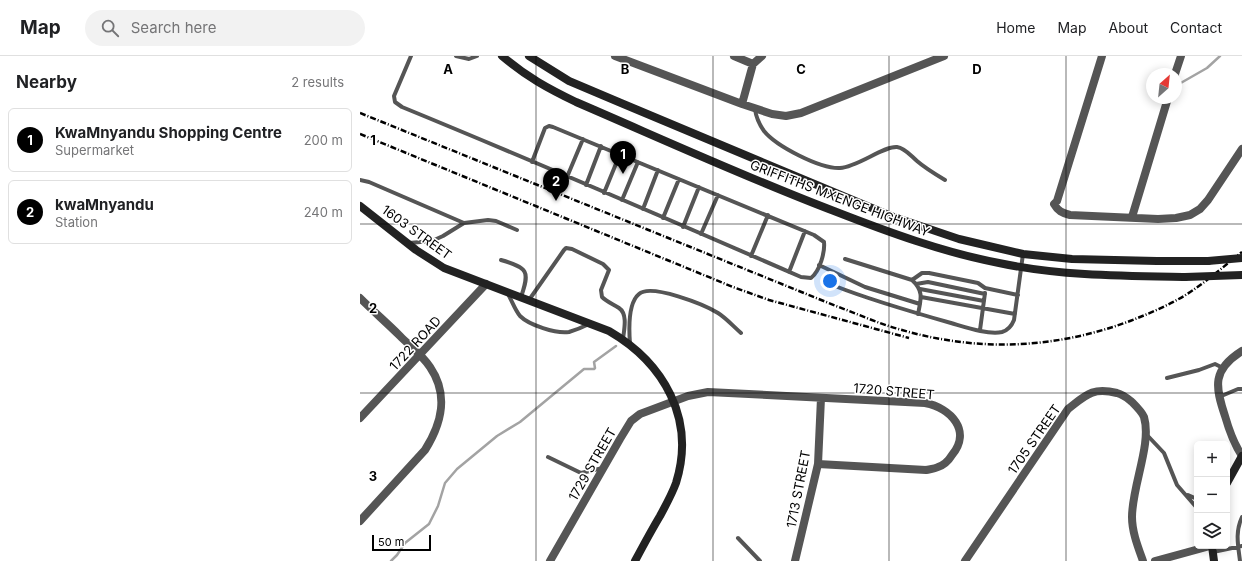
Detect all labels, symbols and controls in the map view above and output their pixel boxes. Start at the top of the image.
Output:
search box [85,10,365,46]
text: Map [20,16,61,39]
icon: search [99,17,121,39]
text: Search here [131,18,216,37]
text: Home [996,19,1035,36]
text: Map [1057,19,1087,36]
text: About [1109,19,1148,36]
text: Contact [1170,19,1222,36]
text: A [443,61,453,77]
text: B [621,61,630,77]
text: C [796,61,806,77]
text: D [972,61,982,77]
north arrow [1146,68,1182,104]
text: Nearby [16,72,77,92]
text: 2 results [291,74,344,90]
text: KwaMnyandu Shopping Centre [55,123,282,142]
text: 1 [27,132,33,148]
text: 200 m [304,132,343,148]
text: 1 [370,132,376,148]
pin: 1 [610,141,636,174]
text: Supermarket [55,142,134,158]
street label: GRIFFITHS MXENGE HIGHWAY [748,156,932,240]
pin: 2 [543,168,569,201]
text: kwaMnyandu [55,195,154,214]
street label: 1603 STREET [379,201,455,263]
text: 2 [26,204,34,220]
text: 240 m [304,204,343,220]
text: Station [55,214,98,230]
your location [820,271,840,291]
text: 2 [369,300,377,316]
street label: 1722 ROAD [386,313,444,373]
street label: 1720 STREET [853,379,935,403]
street label: 1705 STREET [1004,401,1064,477]
street label: 1729 STREET [565,425,619,503]
map controls [1194,441,1230,549]
button: + [1194,441,1230,477]
street label: 1713 STREET [783,449,813,529]
text: 3 [369,468,377,484]
button: − [1194,477,1230,513]
button: layers [1194,513,1230,549]
scale bar [372,533,431,552]
text: 50 m [378,535,404,549]

